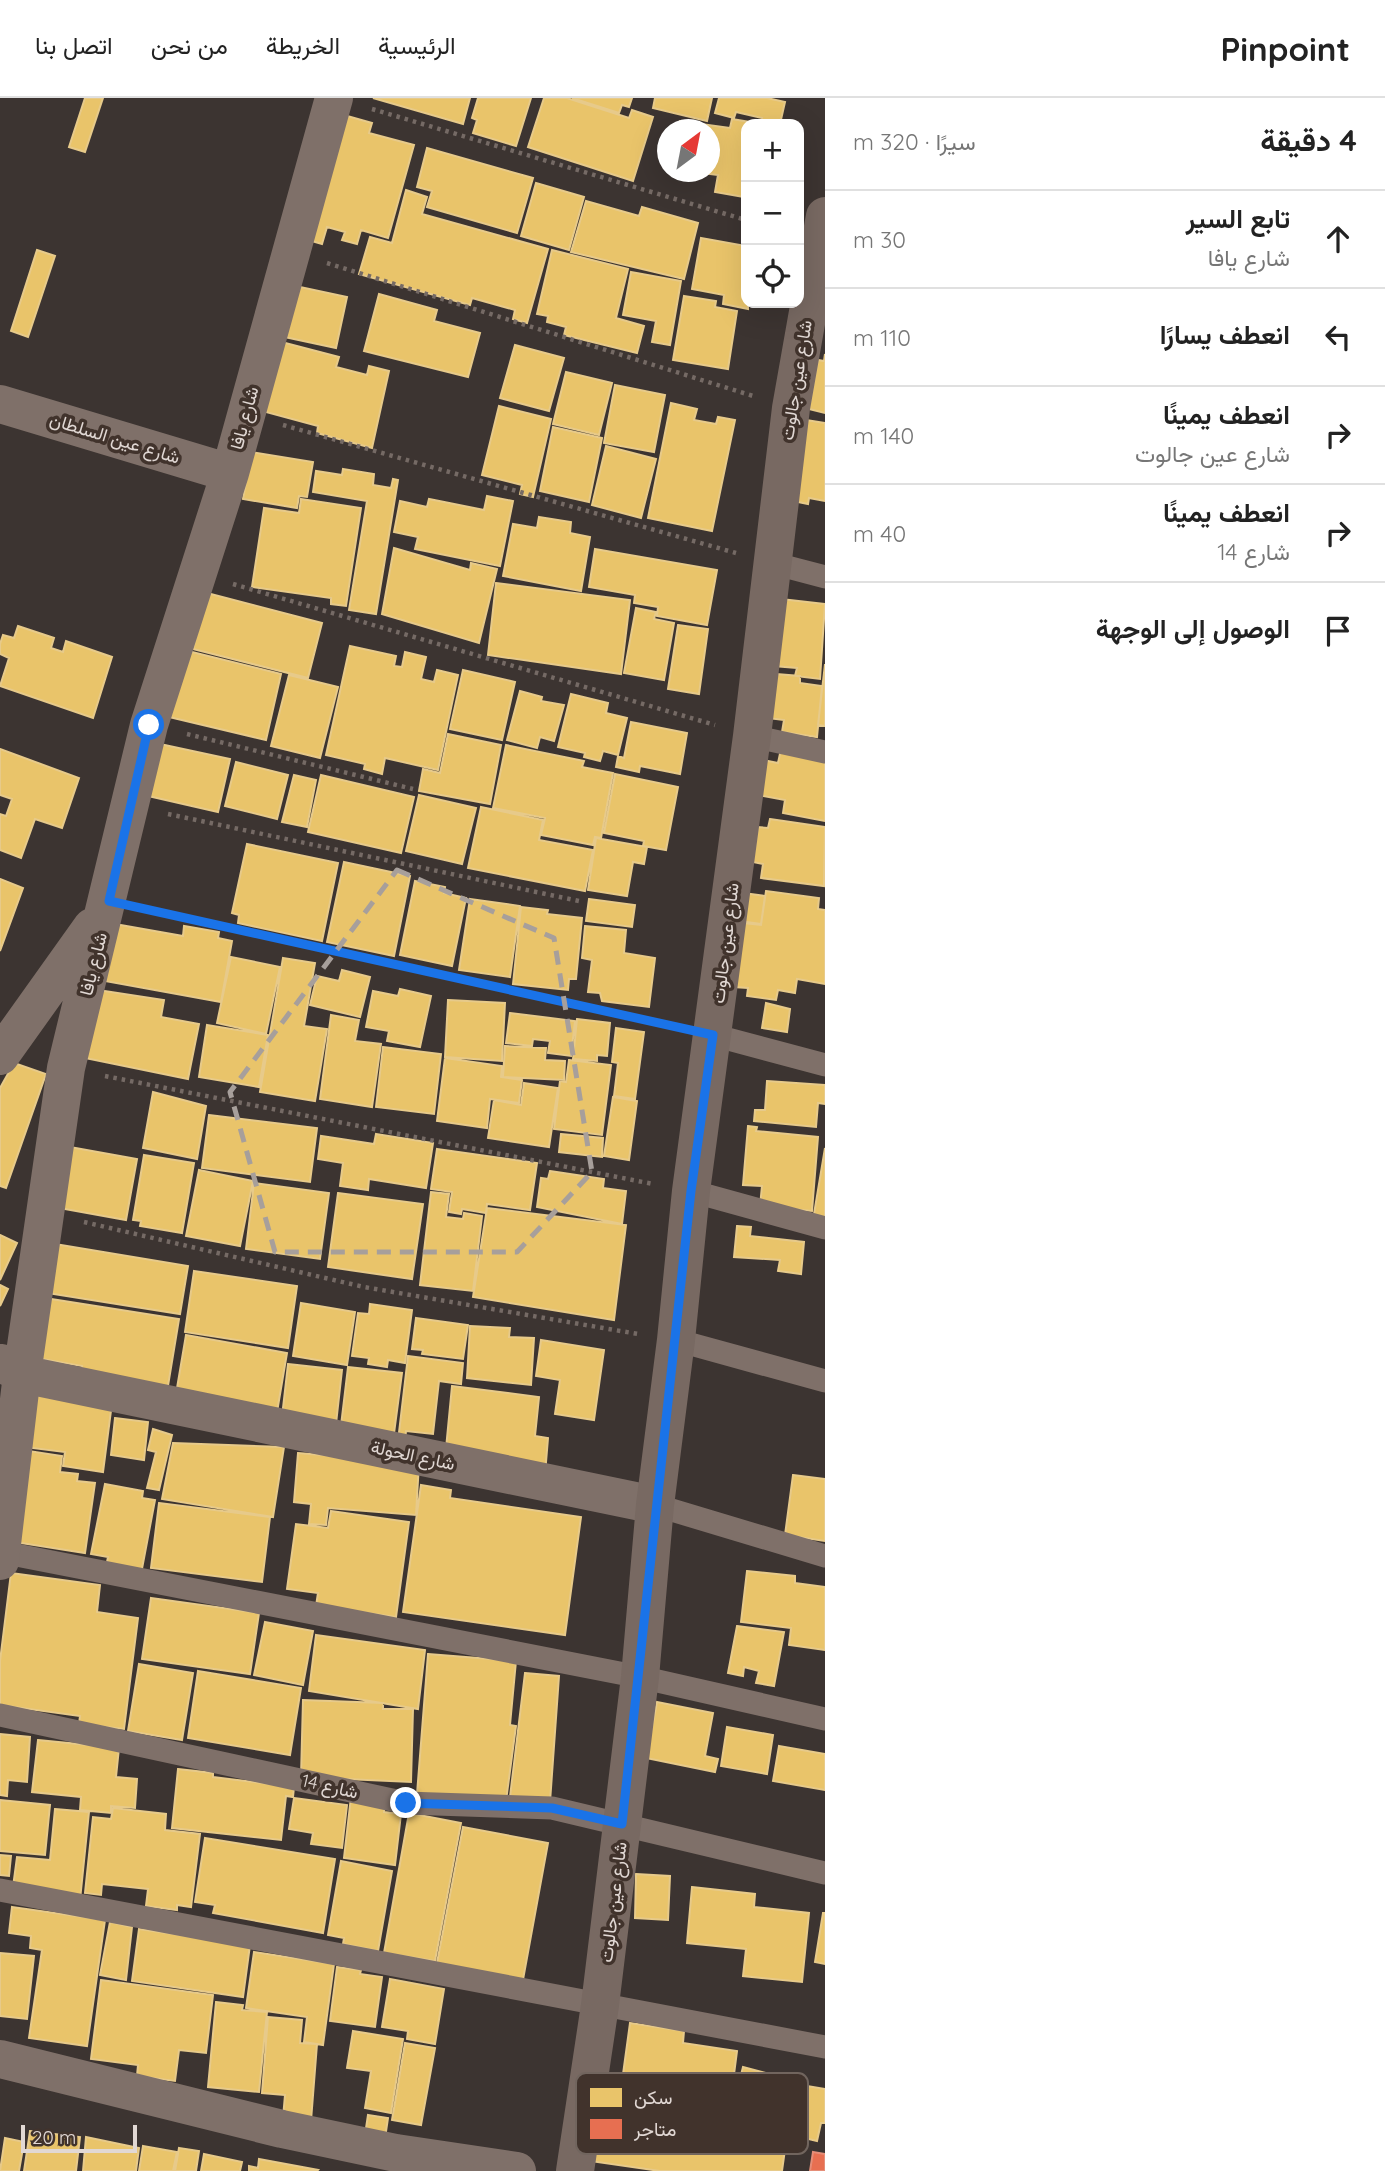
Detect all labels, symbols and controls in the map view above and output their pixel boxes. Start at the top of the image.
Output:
text: Pinpoint [1220,28,1350,69]
text: اتصل بنا [35,30,113,60]
text: من نحن [151,30,228,60]
text: الخريطة [266,30,340,60]
text: الرئيسية [378,30,456,60]
north arrow [657,119,720,182]
map controls [741,119,804,308]
button: + [741,119,804,182]
text: 4 دقيقة [1260,121,1357,159]
text: سيرًا · 320 m [853,127,976,156]
button: − [741,182,804,245]
text: تابع السير [1186,202,1290,235]
icon: ahead [1319,220,1357,258]
text: 30 m [853,225,906,254]
text: شارع يافا [1208,243,1290,272]
button: locate [741,245,804,308]
street label: شارع عين جالوت [775,318,818,442]
text: انعطف يسارًا [1160,318,1290,351]
icon: left [1319,318,1357,356]
text: 110 m [853,323,911,352]
street label: شارع يافا [225,384,264,452]
text: انعطف يمينًا [1163,398,1290,431]
street label: شارع عين السلطان [47,407,183,470]
icon: right [1319,416,1357,454]
text: 140 m [853,421,914,450]
text: شارع عين جالوت [1135,439,1290,468]
text: انعطف يمينًا [1163,496,1290,529]
icon: right [1319,514,1357,552]
text: 40 m [853,519,906,548]
text: شارع 14 [1217,537,1290,566]
text: الوصول إلى الوجهة [1096,612,1290,645]
icon: arrive [1319,612,1357,650]
route start [133,709,164,740]
street label: شارع عين جالوت [706,881,745,1005]
street label: شارع يافا [74,930,113,998]
street label: شارع الحولة [369,1435,457,1476]
street label: شارع 14 [299,1768,360,1805]
route end [390,1787,421,1818]
street label: شارع عين جالوت [594,1840,633,1964]
legend [576,2073,808,2154]
text: سكن [634,2085,672,2109]
text: متاجر [633,2117,676,2141]
scale bar [21,2122,136,2154]
text: 20 m [32,2125,76,2149]

